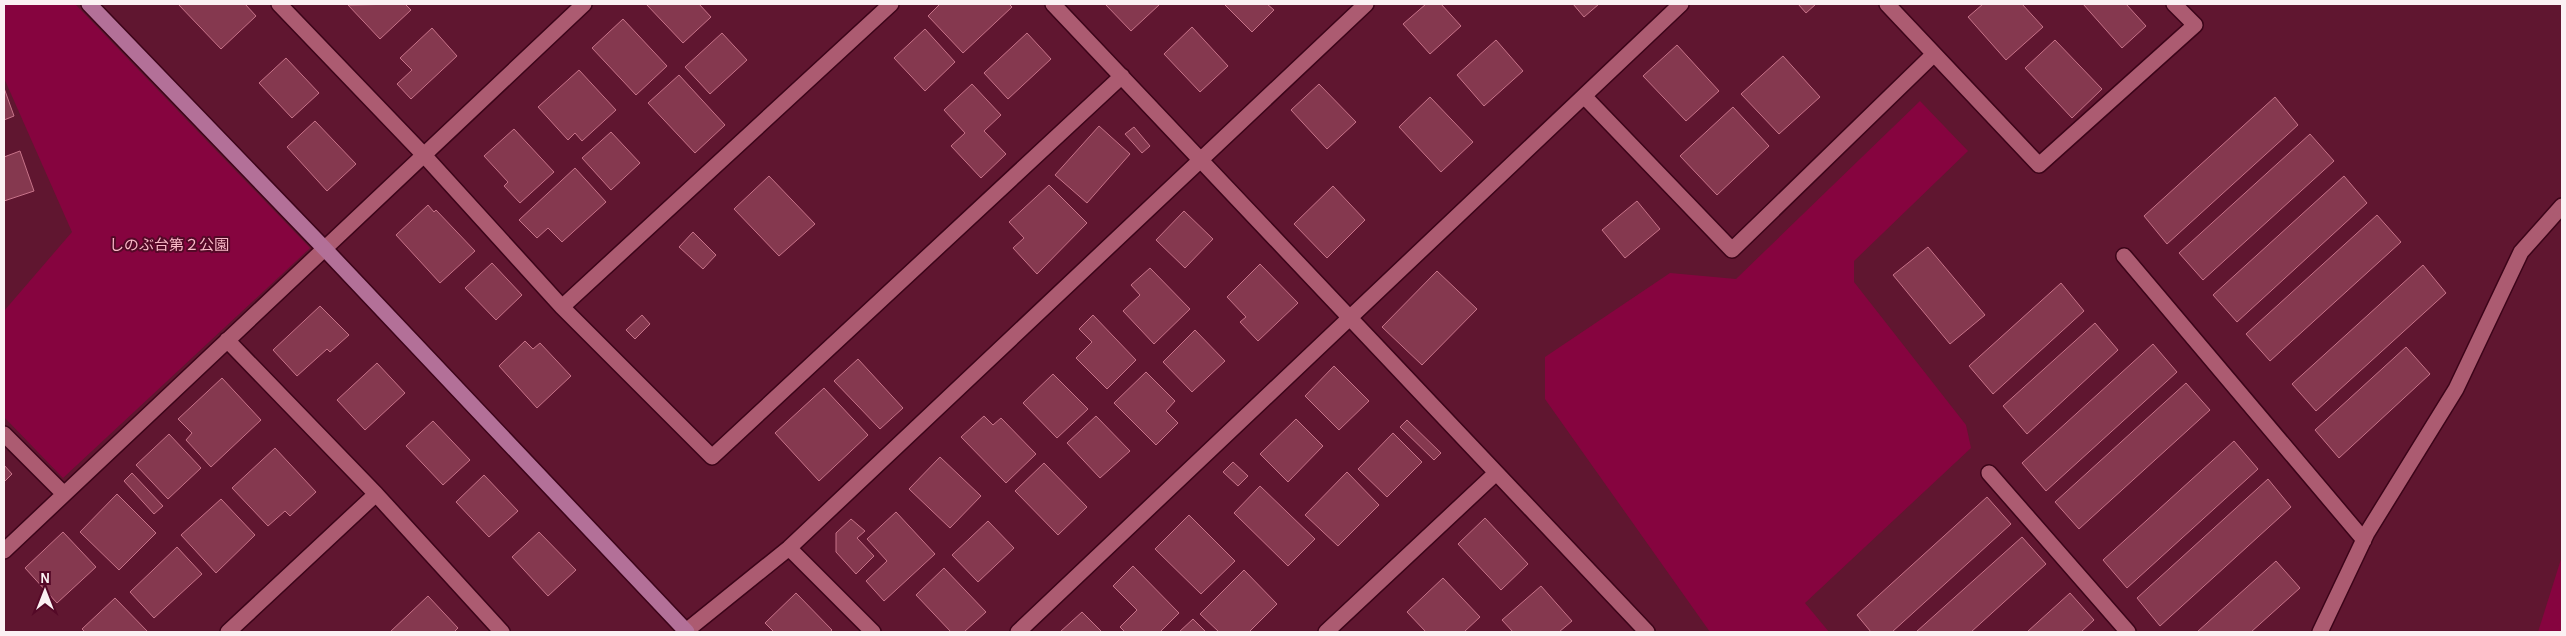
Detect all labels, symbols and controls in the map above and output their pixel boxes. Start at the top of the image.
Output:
park label: しのぶ台第２公園 [109,237,229,253]
north arrow [20,566,70,616]
text: N [40,572,50,586]

